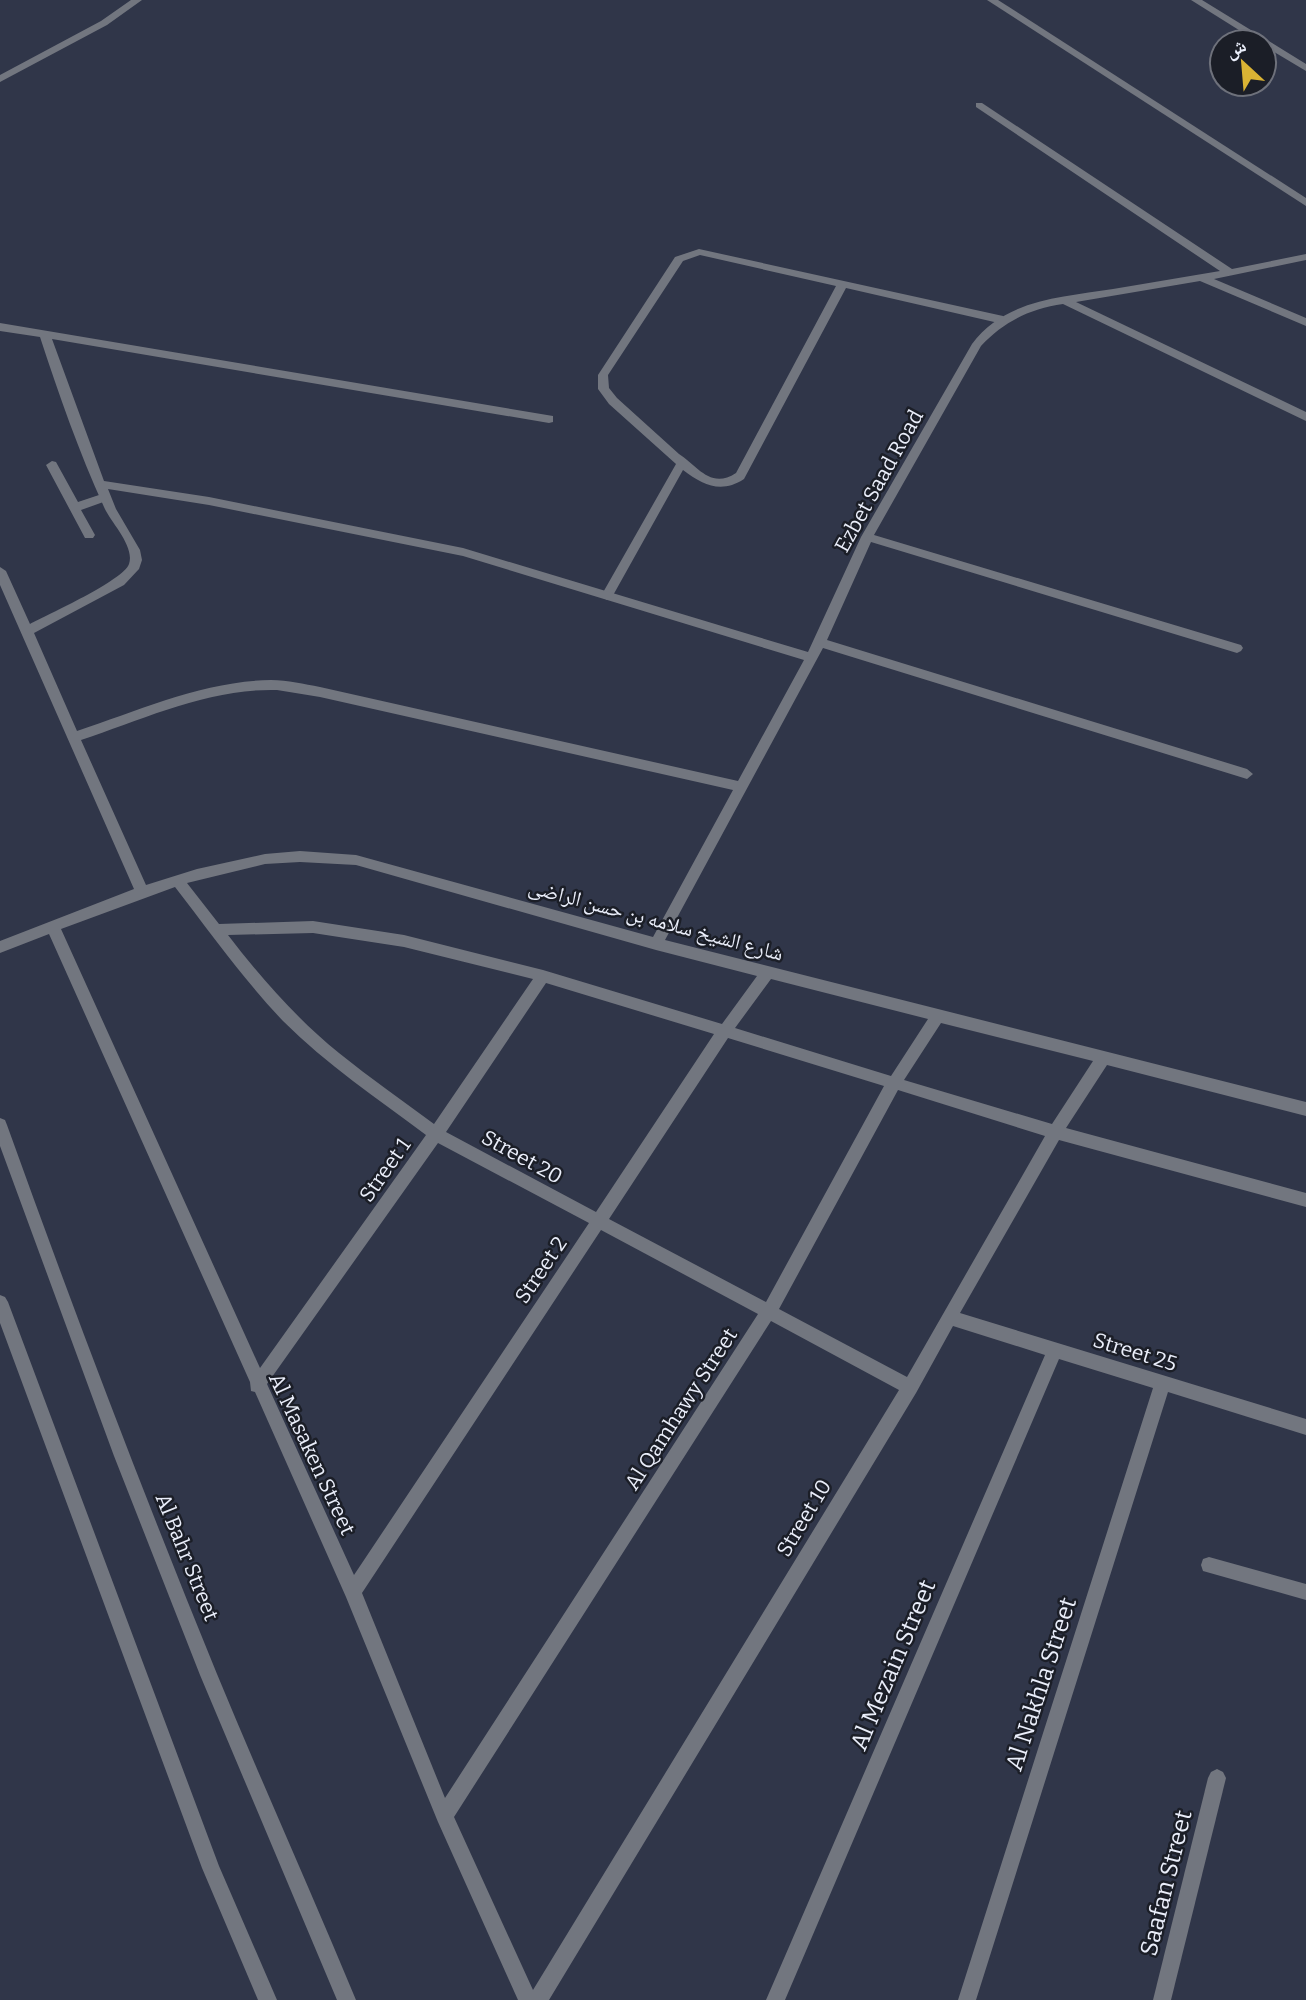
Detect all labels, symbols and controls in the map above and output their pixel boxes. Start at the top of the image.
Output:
north arrow [1208,28,1278,98]
text: ش [1222,33,1250,63]
street label: Ezbet Saad Road [829,405,929,557]
street label: شارع الشيخ سلامه بن حسن الراضى [526,873,786,967]
street label: Street 20 [477,1124,567,1190]
street label: Street 1 [354,1133,417,1207]
street label: Street 2 [509,1232,573,1308]
street label: Al Qamhawy Street [619,1323,743,1495]
street label: Street 25 [1090,1327,1180,1377]
street label: Al Masaken Street [263,1369,361,1539]
street label: Street 10 [771,1475,837,1561]
street label: Al Bahr Street [150,1489,225,1625]
street label: Al Mezain Street [845,1575,942,1754]
street label: Al Nakhla Street [1000,1594,1082,1774]
street label: Saafan Street [1134,1807,1198,1959]

